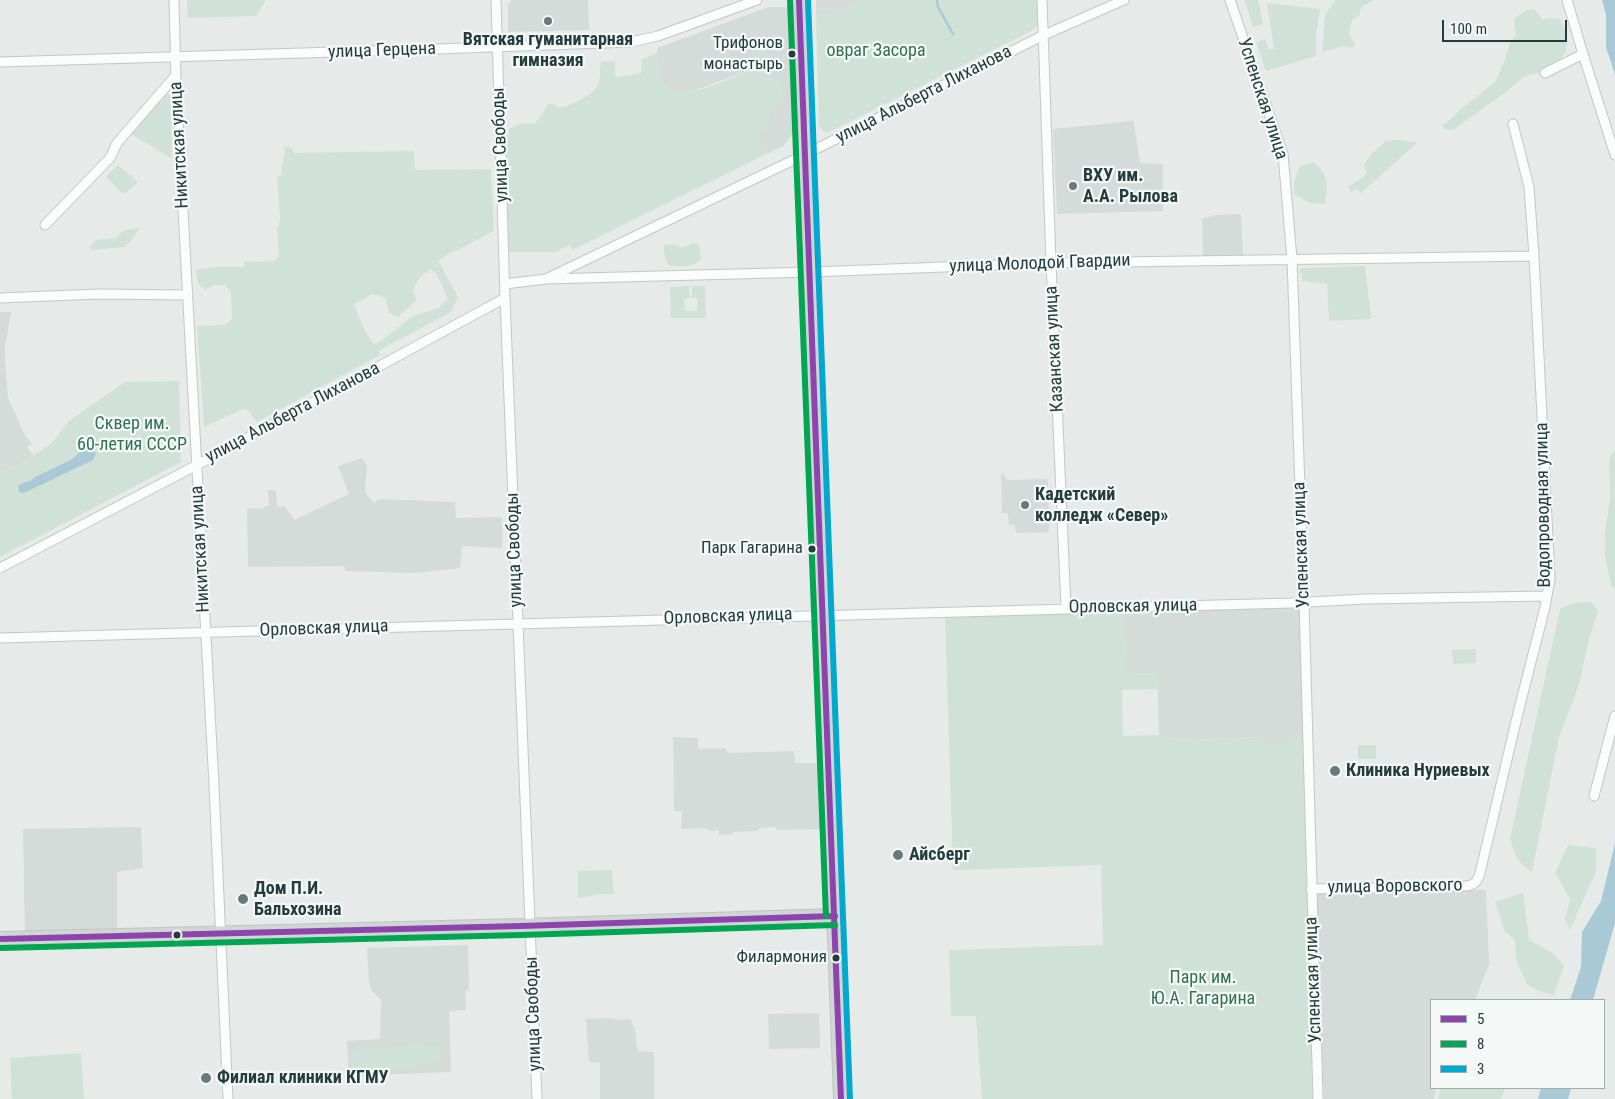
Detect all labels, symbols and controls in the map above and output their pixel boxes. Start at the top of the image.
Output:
scale bar [1445,10,1570,42]
marker: Вятская гуманитарная гимназия [542,15,554,27]
text: 100 m [1450,20,1487,38]
place label: Вятская гуманитарная гимназия [463,29,633,72]
place label: Трифонов монастырь [704,34,783,74]
street label: Успенская улица [1232,36,1292,162]
street label: улица Герцена [328,38,436,64]
park label: овраг Засора [826,40,926,62]
street label: улица Альберта Лиханова [833,41,1015,149]
marker: Трифонов монастырь [787,49,797,59]
street label: Никитская улица [166,81,194,209]
street label: улица Свободы [488,87,514,203]
place label: ВХУ им. А.А. Рылова [1083,165,1178,208]
marker: ВХУ им. А.А. Рылова [1067,180,1079,192]
street label: улица Молодой Гвардии [949,250,1131,278]
street label: Казанская улица [1041,285,1069,413]
street label: улица Альберта Лиханова [202,358,384,468]
park label: Сквер им. 60-летия СССР [77,413,187,456]
street label: Водопроводная улица [1532,422,1556,588]
street label: Успенская улица [1289,482,1315,608]
place label: Кадетский колледж «Север» [1035,484,1168,526]
street label: Никитская улица [187,485,215,613]
street label: улица Свободы [502,492,528,608]
marker: Кадетский колледж «Север» [1019,499,1031,511]
place label: Парк Гагарина [701,539,803,559]
marker: Парк Гагарина [807,544,817,554]
street label: Орловская улица [1068,595,1198,619]
street label: Орловская улица [663,604,793,630]
street label: Орловская улица [259,616,389,642]
place label: Клиника Нуриевых [1346,760,1490,782]
marker: Клиника Нуриевых [1328,764,1342,778]
place label: Айсберг [909,844,970,866]
marker: Айсберг [891,848,905,862]
street label: улица Воровского [1327,875,1463,899]
place label: Дом П.И. Бальхозина [254,878,341,921]
marker: Дом П.И. Бальхозина [236,892,250,906]
street label: Успенская улица [1301,917,1327,1043]
unlabelled marker [172,930,182,940]
place label: Филармония [737,948,827,968]
marker: Филармония [831,953,841,963]
street label: улица Свободы [521,956,547,1072]
park label: Парк им. Ю.А. Гагарина [1151,967,1255,1010]
legend [1430,999,1605,1089]
text: 5 [1477,1010,1484,1028]
text: 8 [1477,1035,1484,1053]
text: 3 [1477,1060,1484,1078]
place label: Филиал клиники КГМУ [217,1067,388,1089]
marker: Филиал клиники КГМУ [199,1071,213,1085]

